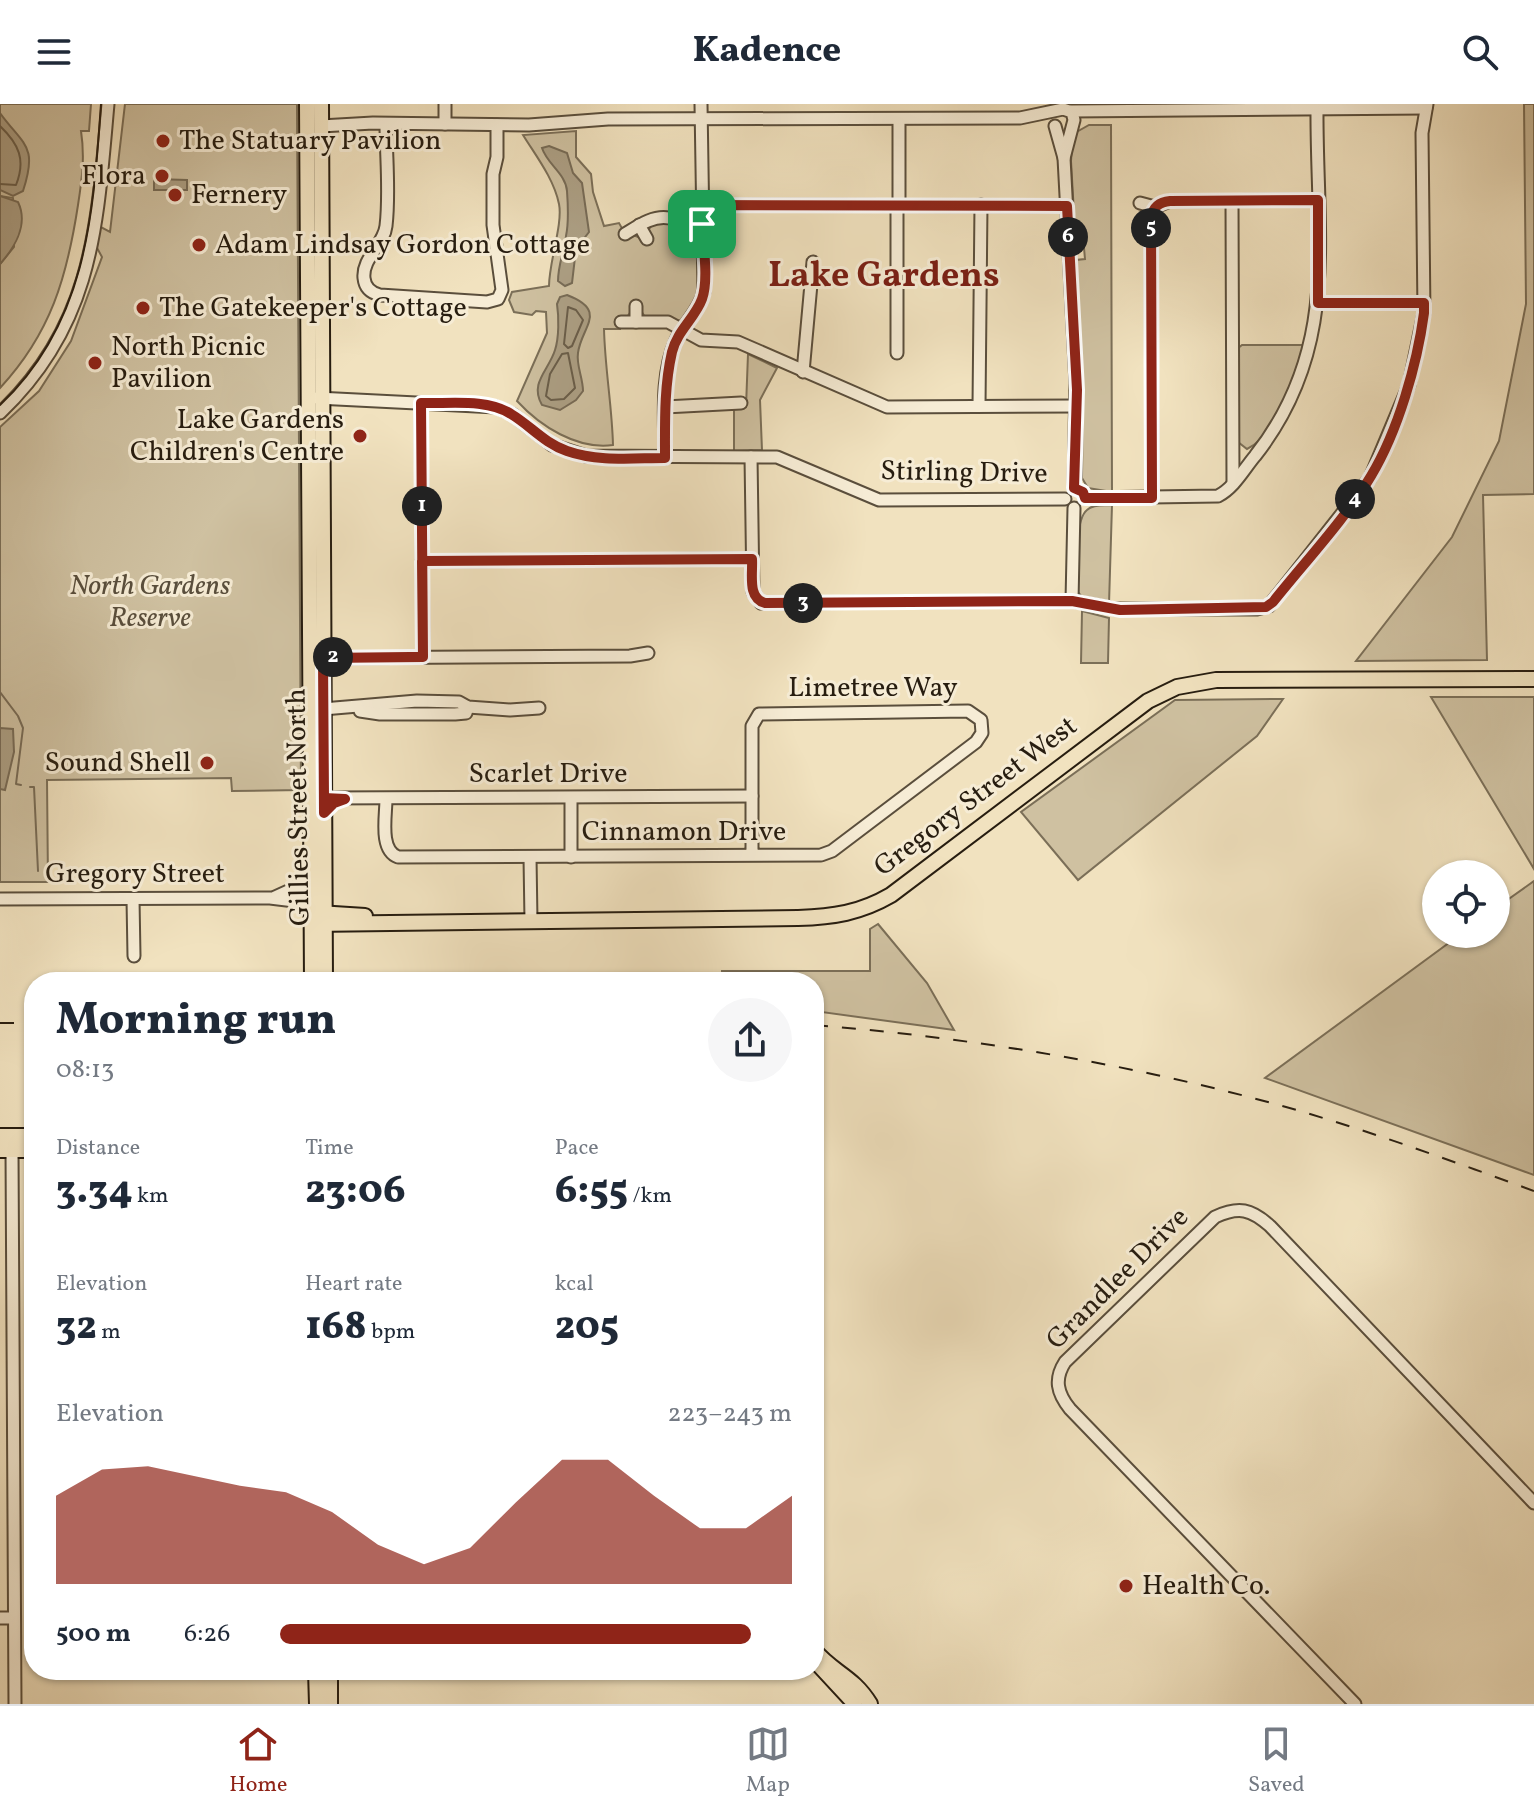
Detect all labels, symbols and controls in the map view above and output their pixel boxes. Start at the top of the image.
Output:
text: Kadence [693,27,841,77]
icon: menu [32,30,76,74]
icon: search [1458,30,1502,74]
place label: The Statuary Pavilion [179,122,441,161]
marker: The Statuary Pavilion [154,132,172,150]
place label: Flora [81,157,146,196]
marker: Flora [153,167,171,185]
place label: Fernery [191,176,287,215]
marker: Fernery [166,186,184,204]
pin [668,190,736,258]
icon: arrive [680,202,724,246]
pin: 5 [1131,208,1171,248]
text: 5 [1146,212,1156,243]
pin: 6 [1048,217,1088,257]
text: 6 [1062,221,1074,252]
place label: Adam Lindsay Gordon Cottage [215,226,590,265]
marker: Adam Lindsay Gordon Cottage [190,236,208,254]
district label: Lake Gardens [768,252,1000,302]
place label: The Gatekeeper's Cottage [159,289,467,328]
marker: The Gatekeeper's Cottage [134,299,152,317]
place label: North Picnic Pavilion [111,328,265,399]
marker: North Picnic Pavilion [86,354,104,372]
place label: Lake Gardens Children's Centre [130,401,344,472]
marker: Lake Gardens Children's Centre [351,427,369,445]
street label: Stirling Drive [880,452,1048,494]
pin: 4 [1335,479,1375,519]
text: 4 [1348,483,1362,514]
pin: 1 [402,486,442,526]
text: 1 [418,490,426,521]
park label: North Gardens Reserve [70,567,230,638]
pin: 3 [783,583,823,623]
text: 3 [797,587,809,618]
pin: 2 [313,637,353,677]
text: 2 [327,641,339,672]
street label: Limetree Way [788,669,958,708]
street label: Gillies Street North [277,688,321,926]
street label: Gregory Street West [866,708,1086,886]
place label: Sound Shell [45,744,191,783]
marker: Sound Shell [198,754,216,772]
street label: Scarlet Drive [468,755,628,794]
street label: Cinnamon Drive [582,813,786,852]
street label: Gregory Street [45,855,225,894]
map controls [1422,860,1510,948]
button: locate [1422,860,1510,948]
text: Morning run [56,991,336,1052]
button: share [708,998,792,1082]
text: 08:13 [56,1052,114,1088]
text: Distance [56,1133,140,1164]
text: Time [305,1133,354,1164]
text: Pace [555,1133,599,1164]
text: 3.34 [56,1164,133,1220]
text: 23:06 [305,1164,406,1220]
text: 6:55 [555,1164,628,1220]
text: km [133,1181,169,1212]
text: /km [628,1181,672,1212]
street label: Grandlee Drive [1038,1199,1198,1359]
text: Elevation [56,1269,147,1300]
text: Heart rate [305,1269,402,1300]
text: kcal [555,1269,594,1300]
text: 32 [56,1300,97,1356]
text: 168 [305,1300,367,1356]
text: 205 [555,1300,619,1356]
text: m [97,1317,121,1348]
text: bpm [367,1317,415,1348]
text: Elevation [56,1396,164,1432]
text: 223–243 m [668,1396,792,1432]
place label: Health Co. [1142,1567,1270,1606]
marker: Health Co. [1117,1577,1135,1595]
text: 500 m [56,1616,131,1652]
text: 6:26 [184,1616,230,1652]
tab: Home [229,1722,287,1801]
tab: Map [746,1722,790,1801]
tab: Saved [1248,1722,1305,1801]

